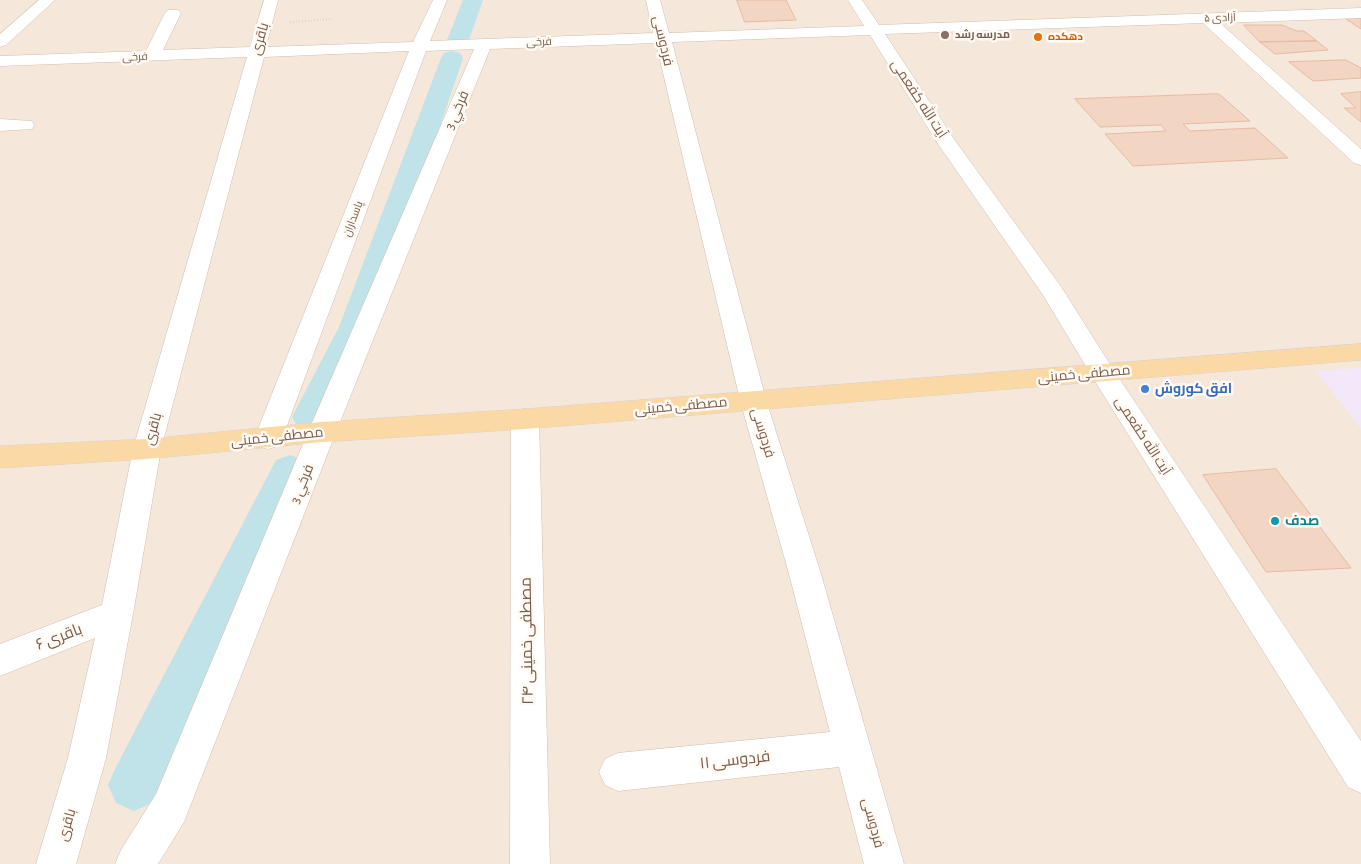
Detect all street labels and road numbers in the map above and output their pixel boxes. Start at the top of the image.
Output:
street label: آزادی ۵ [1204,11,1236,25]
street label: فردوسی [649,14,677,68]
street label: باقری [247,21,273,57]
street label: فرخی [526,35,552,49]
street label: فرخی [122,50,148,64]
street label: آیت الله کفعمی [887,56,951,142]
street label: فرخي 3 [441,88,473,132]
street label: پاسداران [340,199,366,239]
street label: مصطفی خمینی [1037,362,1131,386]
street label: آیت الله کفعمی [1111,393,1175,479]
street label: مصطفی خمینی [634,394,728,418]
street label: فردوسی [748,406,778,460]
street label: باقری [141,411,165,447]
street label: مصطفی خمینی [230,424,324,450]
street label: فرخي 3 [287,462,317,506]
street label: مصطفی خمینی ۲۴ [516,577,538,705]
street label: باقری ۶ [33,619,85,655]
street label: فردوسی ۱۱ [699,747,771,773]
street label: فردوسی [858,796,888,850]
street label: باقری [54,807,80,843]

